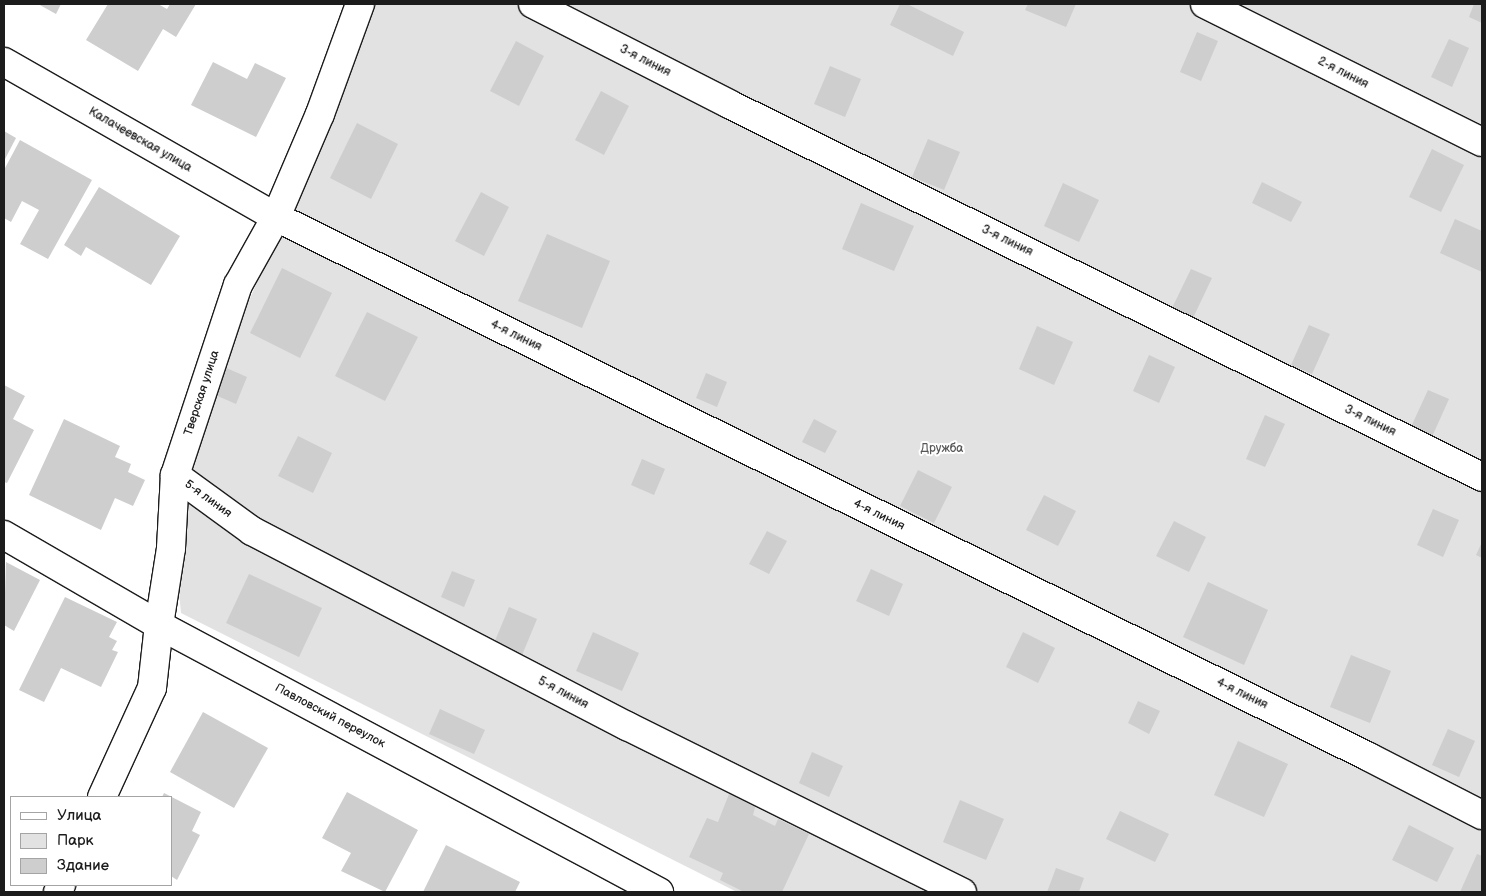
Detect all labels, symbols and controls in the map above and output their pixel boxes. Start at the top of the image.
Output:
street label: 3-я линия [617,42,673,80]
street label: 2-я линия [1315,54,1371,92]
street label: Калачеевская улица [86,105,194,175]
street label: 3-я линия [979,222,1035,260]
street label: 4-я линия [488,317,544,355]
street label: Тверская улица [181,348,223,438]
street label: 3-я линия [1342,402,1398,440]
park label: Дружба [921,442,963,456]
street label: 5-я линия [182,477,234,521]
street label: 4-я линия [851,496,907,534]
street label: 5-я линия [535,674,591,712]
street label: 4-я линия [1214,675,1270,713]
street label: Павловский переулок [272,681,388,751]
legend [10,796,172,886]
text: Улица [57,806,101,825]
text: Парк [57,831,94,850]
text: Здание [57,856,109,875]

